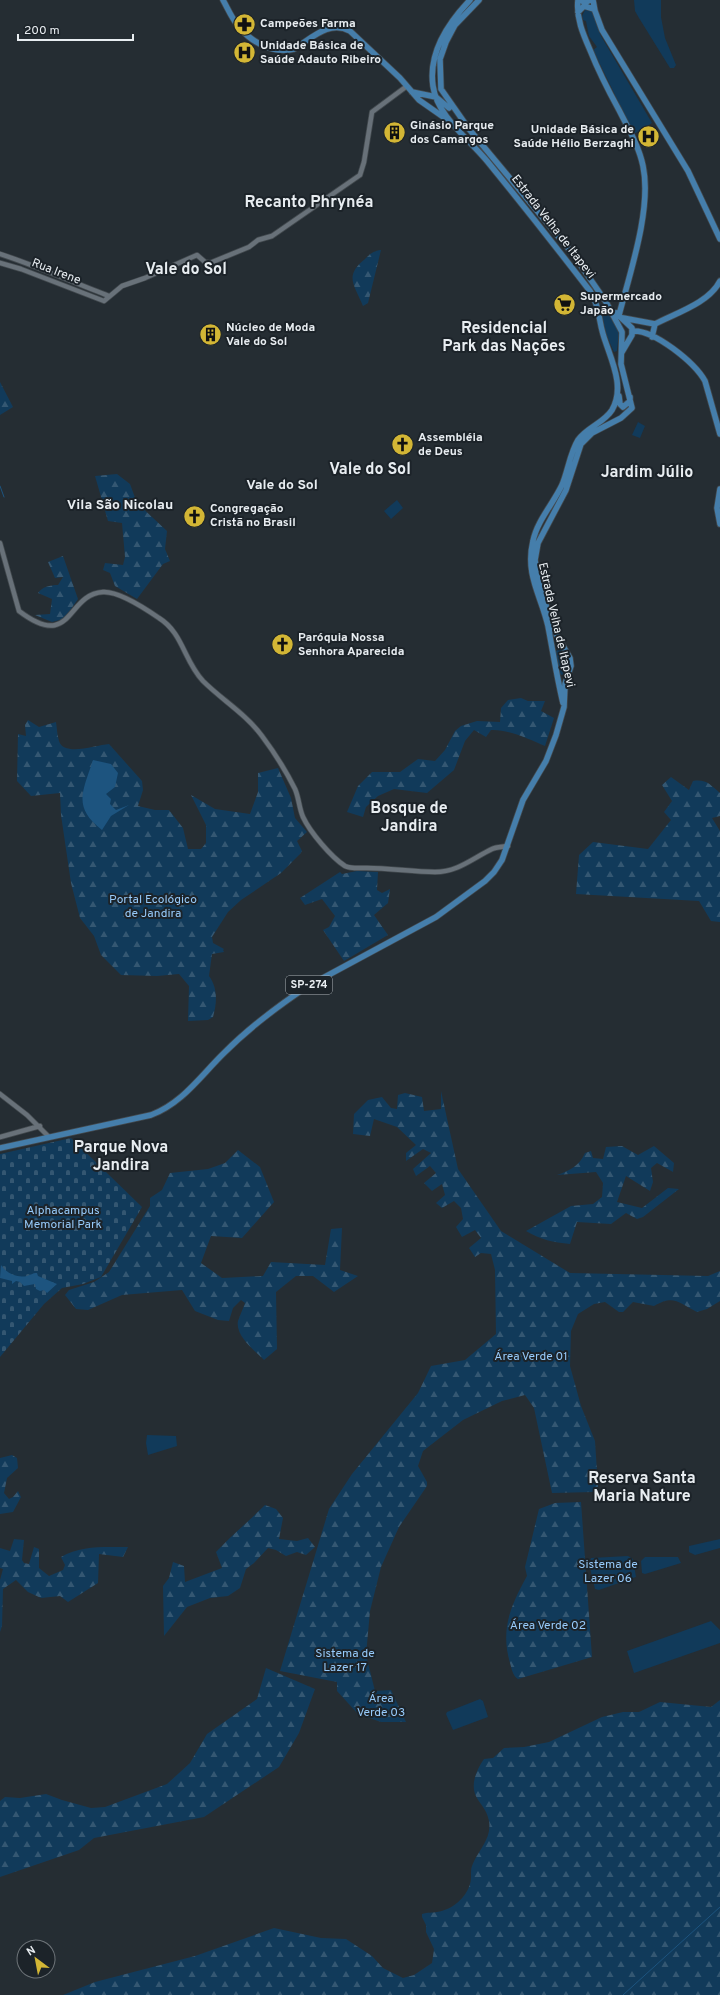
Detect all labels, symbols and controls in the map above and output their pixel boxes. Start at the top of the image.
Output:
pharmacy icon: Campeões Farma [232,11,258,37]
scale bar [18,16,133,42]
place label: Campeões Farma [260,16,356,32]
text: 200 m [24,23,60,39]
place label: Unidade Básica de Saúde Adauto Ribeiro [260,38,381,68]
hospital icon: Unidade Básica de Saúde Adauto Ribeiro [231,40,257,66]
place label: Ginásio Parque dos Camargos [410,118,494,148]
building icon: Ginásio Parque dos Camargos [381,120,407,146]
place label: Unidade Básica de Saúde Hélio Berzaghi [514,122,634,152]
hospital icon: Unidade Básica de Saúde Hélio Berzaghi [636,124,662,150]
street label: Estrada Velha de Itapevi [507,172,599,282]
district label: Recanto Phrynéa [245,193,373,213]
street label: Rua Irene [29,255,83,289]
district label: Vale do Sol [145,260,227,280]
place label: Supermercado Japão [580,289,662,319]
supermarket icon: Supermercado Japão [551,291,577,317]
district label: Residencial Park das Nações [442,319,566,357]
place label: Núcleo de Moda Vale do Sol [226,320,315,350]
building icon: Núcleo de Moda Vale do Sol [197,322,223,348]
place label: Assembléia de Deus [418,430,483,460]
church icon: Assembléia de Deus [390,432,416,458]
district label: Vale do Sol [329,460,411,480]
district label: Jardim Júlio [601,463,693,483]
district label: Vale do Sol [246,477,318,494]
district label: Vila São Nicolau [67,497,173,514]
place label: Congregação Cristã no Brasil [210,501,296,531]
church icon: Congregação Cristã no Brasil [182,503,208,529]
street label: Estrada Velha de Itapevi [534,561,578,689]
place label: Paróquia Nossa Senhora Aparecida [298,630,404,660]
church icon: Paróquia Nossa Senhora Aparecida [269,632,295,658]
district label: Bosque de Jandira [370,799,448,837]
park label: Portal Ecológico de Jandira [109,892,197,922]
road number: SP-274 [286,976,332,994]
district label: Parque Nova Jandira [74,1138,168,1176]
park label: Alphacampus Memorial Park [24,1203,102,1233]
park label: Área Verde 01 [494,1349,568,1365]
district label: Reserva Santa Maria Nature [588,1469,696,1507]
park label: Sistema de Lazer 06 [578,1557,638,1587]
park label: Área Verde 02 [510,1618,586,1634]
park label: Sistema de Lazer 17 [315,1646,375,1676]
park label: Área Verde 03 [357,1691,405,1721]
north arrow [16,1939,56,1979]
text: N [24,1943,38,1959]

